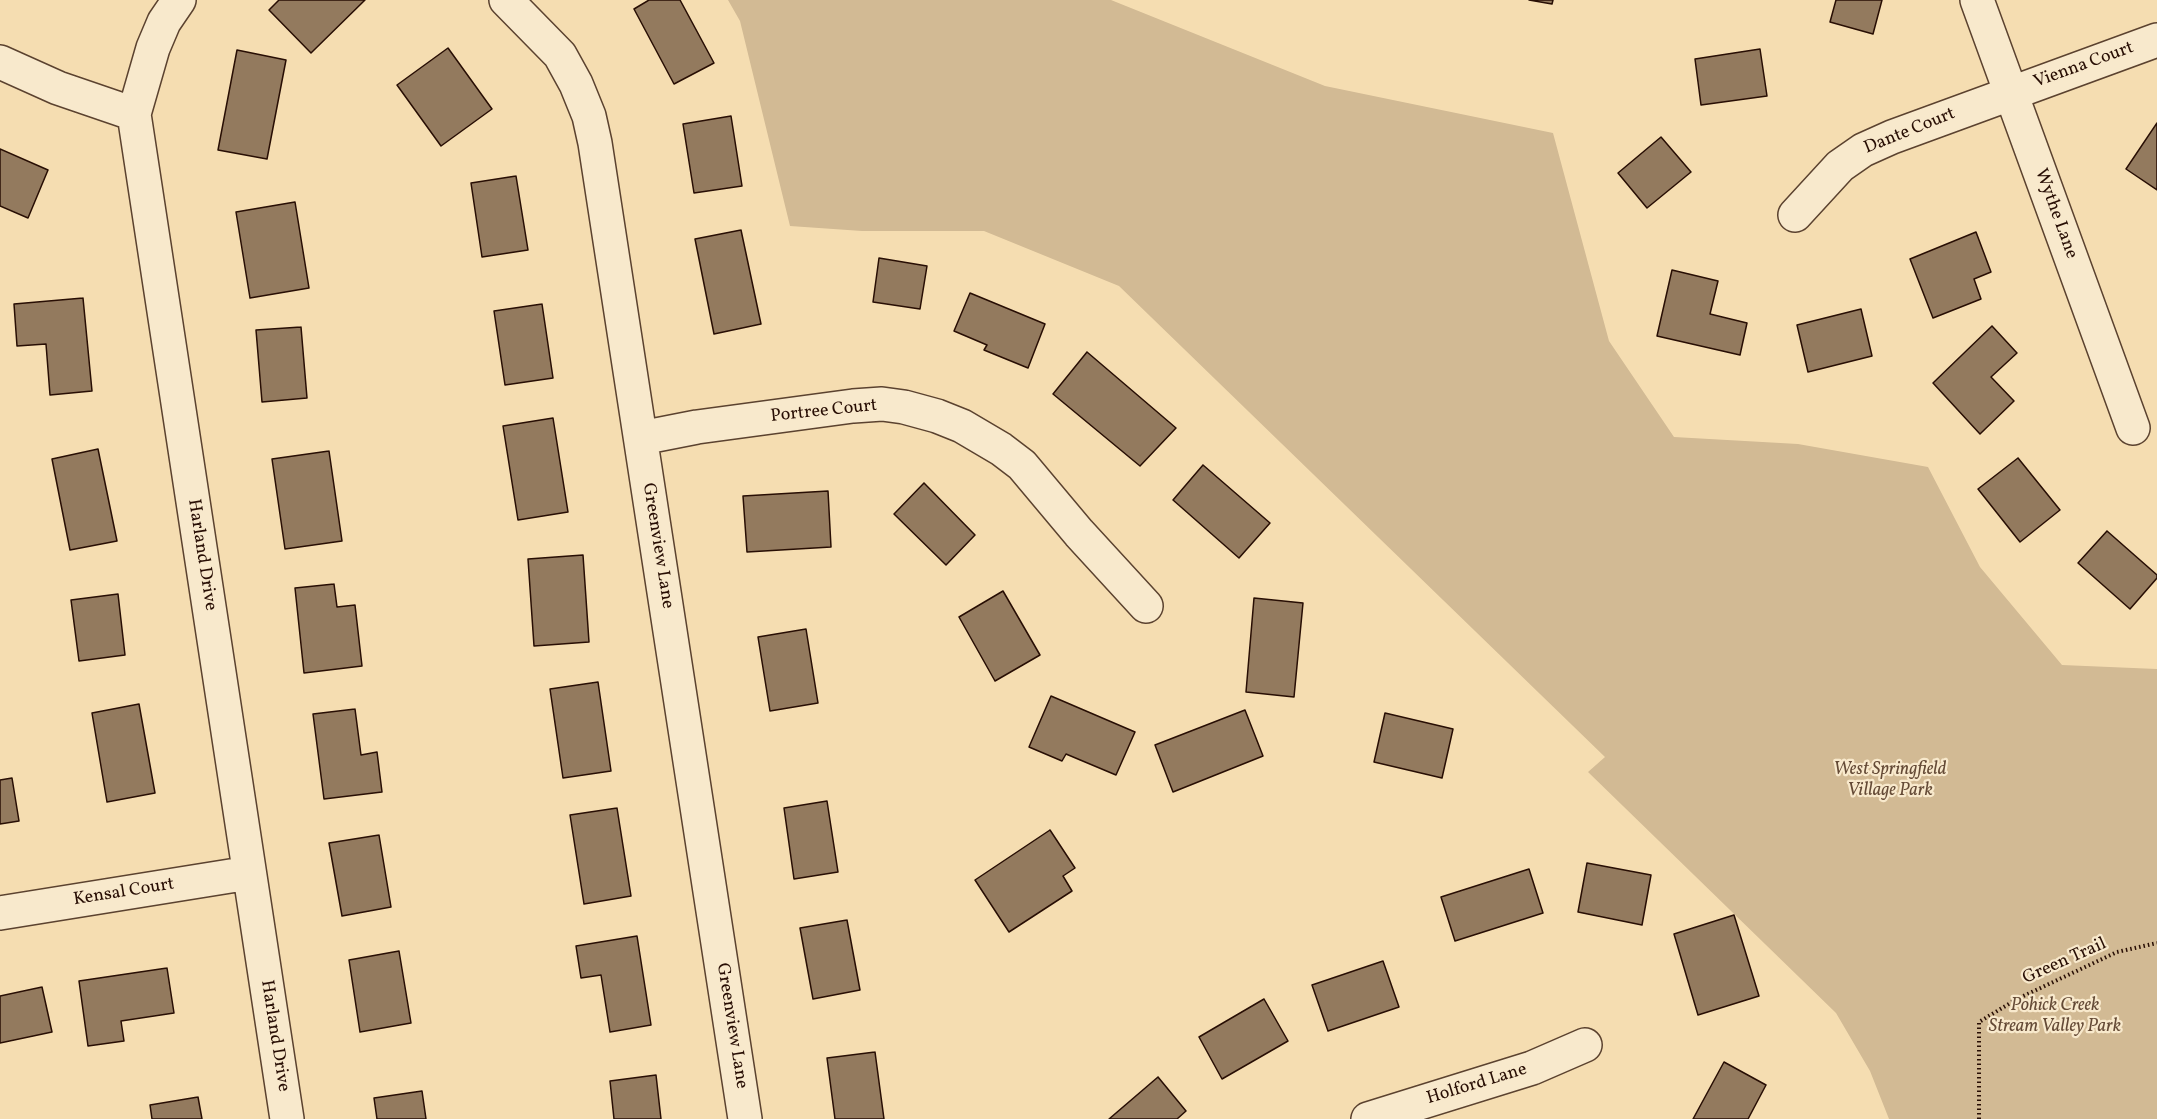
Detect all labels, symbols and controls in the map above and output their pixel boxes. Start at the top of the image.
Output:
street label: Vienna Court [2031,38,2137,94]
street label: Dante Court [1861,104,1959,160]
street label: Wythe Lane [2029,166,2081,262]
street label: Portree Court [770,396,878,428]
street label: Greenview Lane [636,482,678,610]
street label: Harland Drive [182,498,220,612]
park label: West Springfield Village Park [1834,760,1946,802]
street label: Kensal Court [72,874,176,912]
street label: Green Trail [2020,934,2110,990]
street label: Greenview Lane [710,962,752,1090]
street label: Harland Drive [255,979,293,1093]
park label: Pohick Creek Stream Valley Park [1989,996,2121,1038]
street label: Holford Lane [1424,1060,1530,1110]

